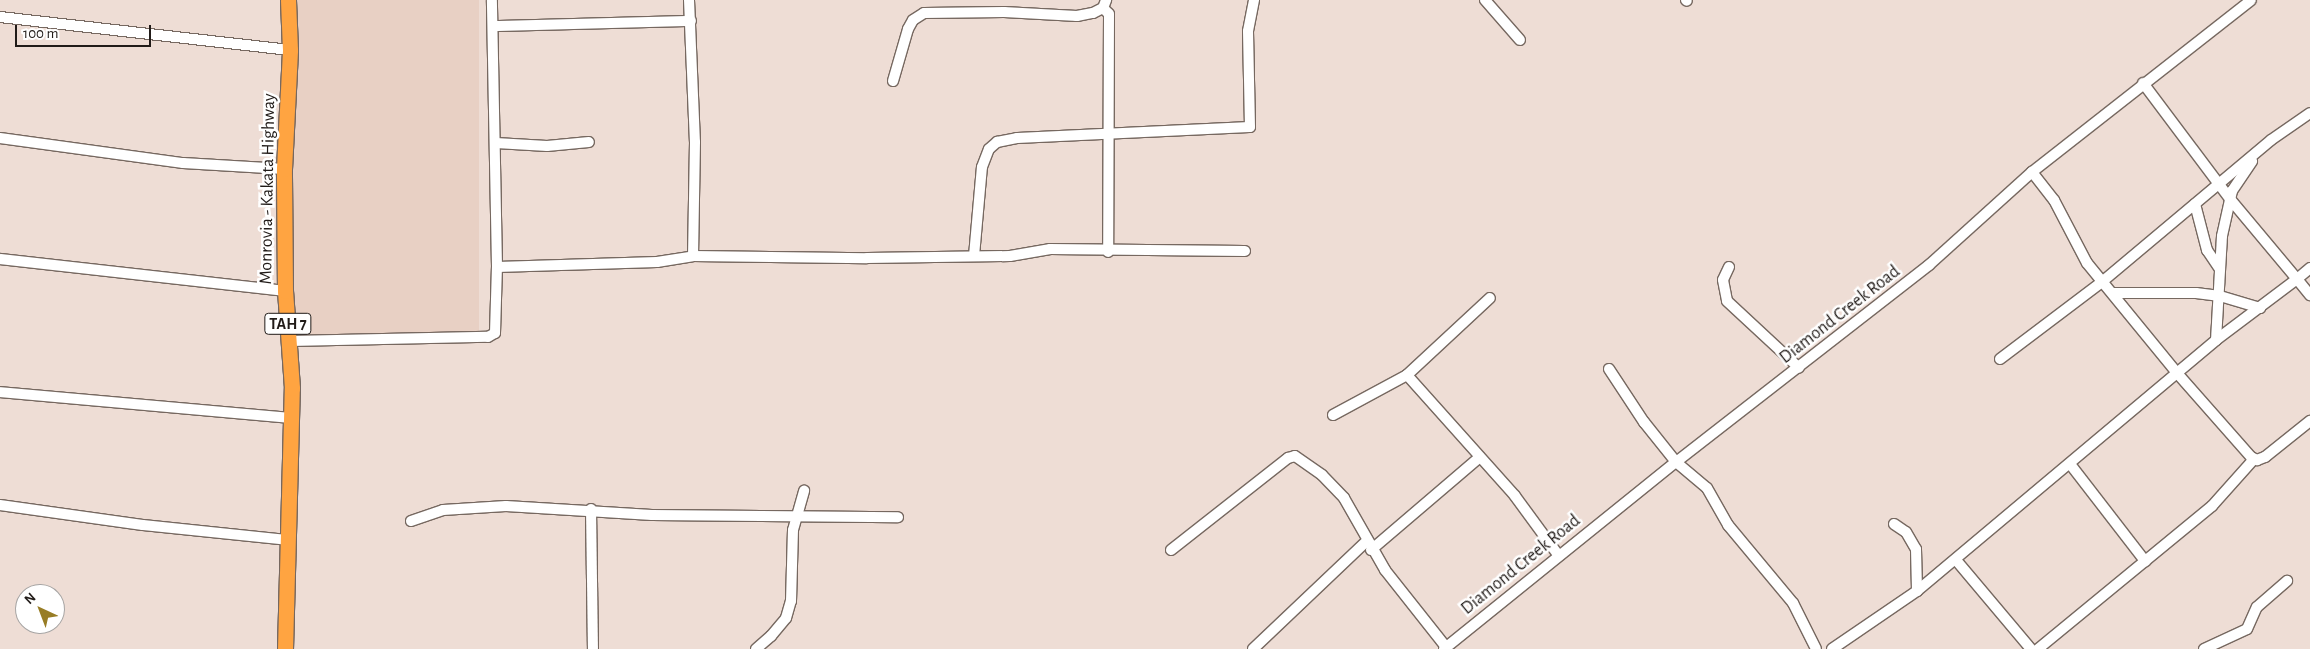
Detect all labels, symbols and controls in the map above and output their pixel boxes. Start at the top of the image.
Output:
scale bar [18,15,154,47]
text: 100 m [23,26,58,41]
street label: Monrovia - Kakata Highway [256,93,280,285]
street label: Diamond Creek Road [1775,261,1905,369]
road number: TAH 7 [264,310,312,338]
street label: Diamond Creek Road [1457,510,1585,620]
north arrow [15,584,65,634]
text: N [22,590,39,607]

